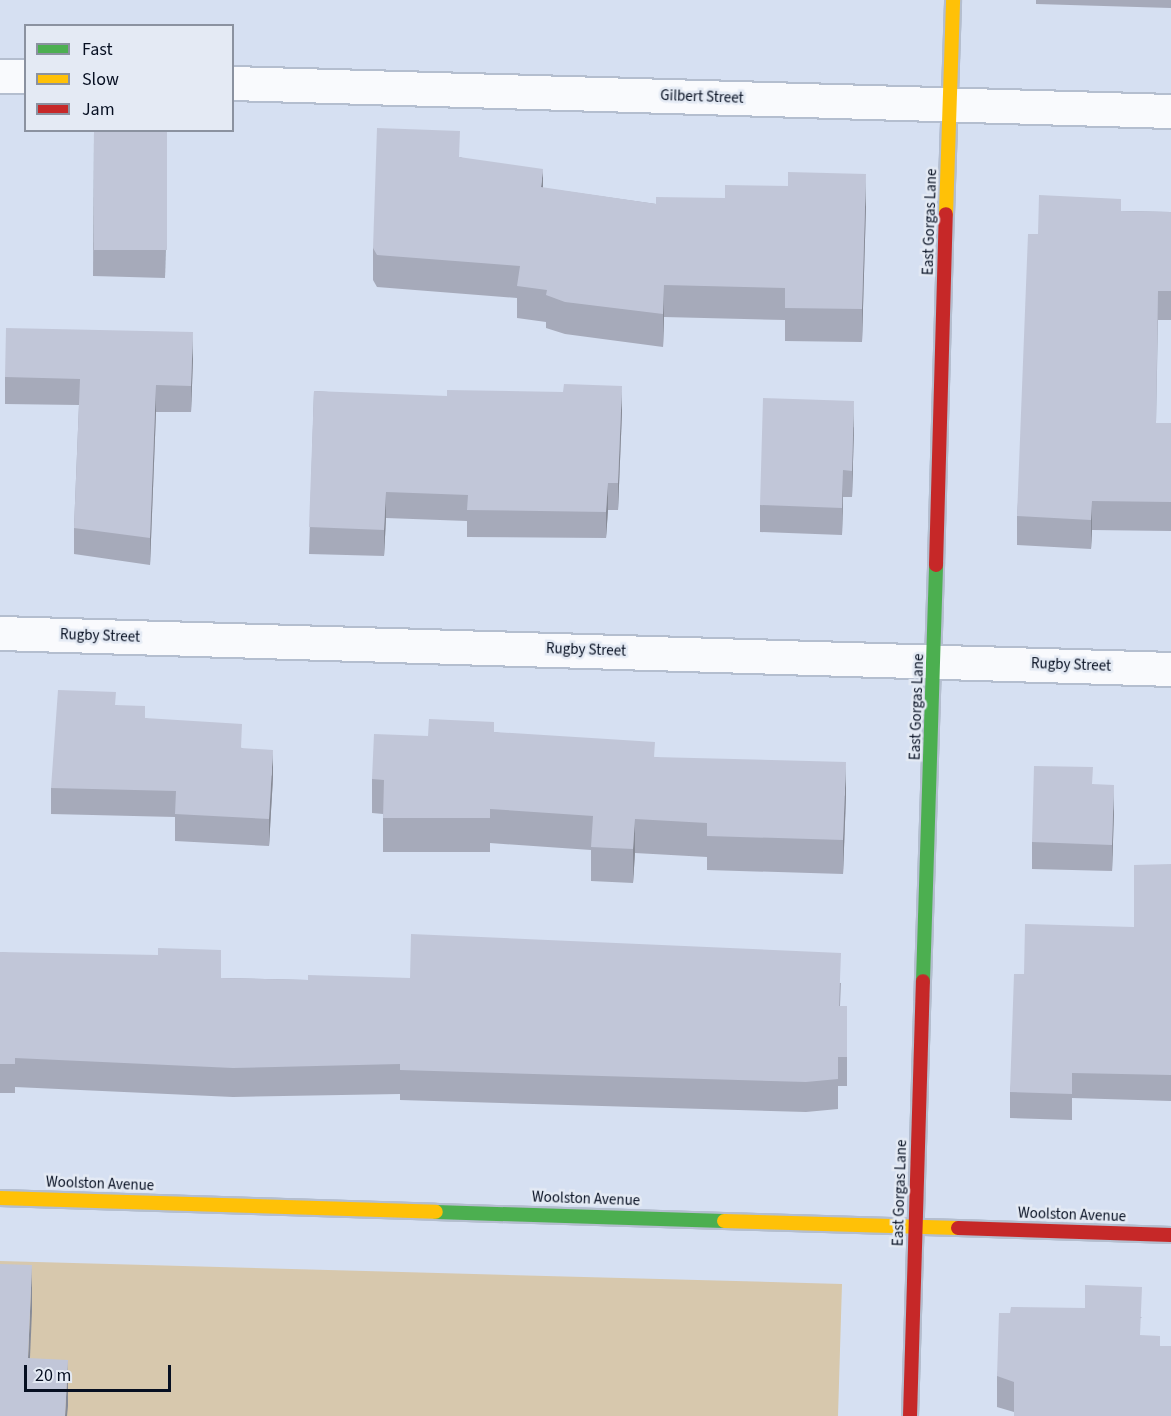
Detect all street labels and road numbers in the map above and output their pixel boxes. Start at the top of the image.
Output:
street label: Gilbert Street [660,87,744,107]
street label: East Gorgas Lane [919,168,941,276]
street label: Rugby Street [60,626,140,646]
street label: Rugby Street [546,640,626,660]
street label: East Gorgas Lane [906,653,928,761]
street label: Rugby Street [1031,655,1111,675]
street label: East Gorgas Lane [889,1139,911,1247]
street label: Woolston Avenue [46,1173,154,1195]
street label: Woolston Avenue [532,1188,640,1210]
street label: Woolston Avenue [1018,1204,1126,1226]

